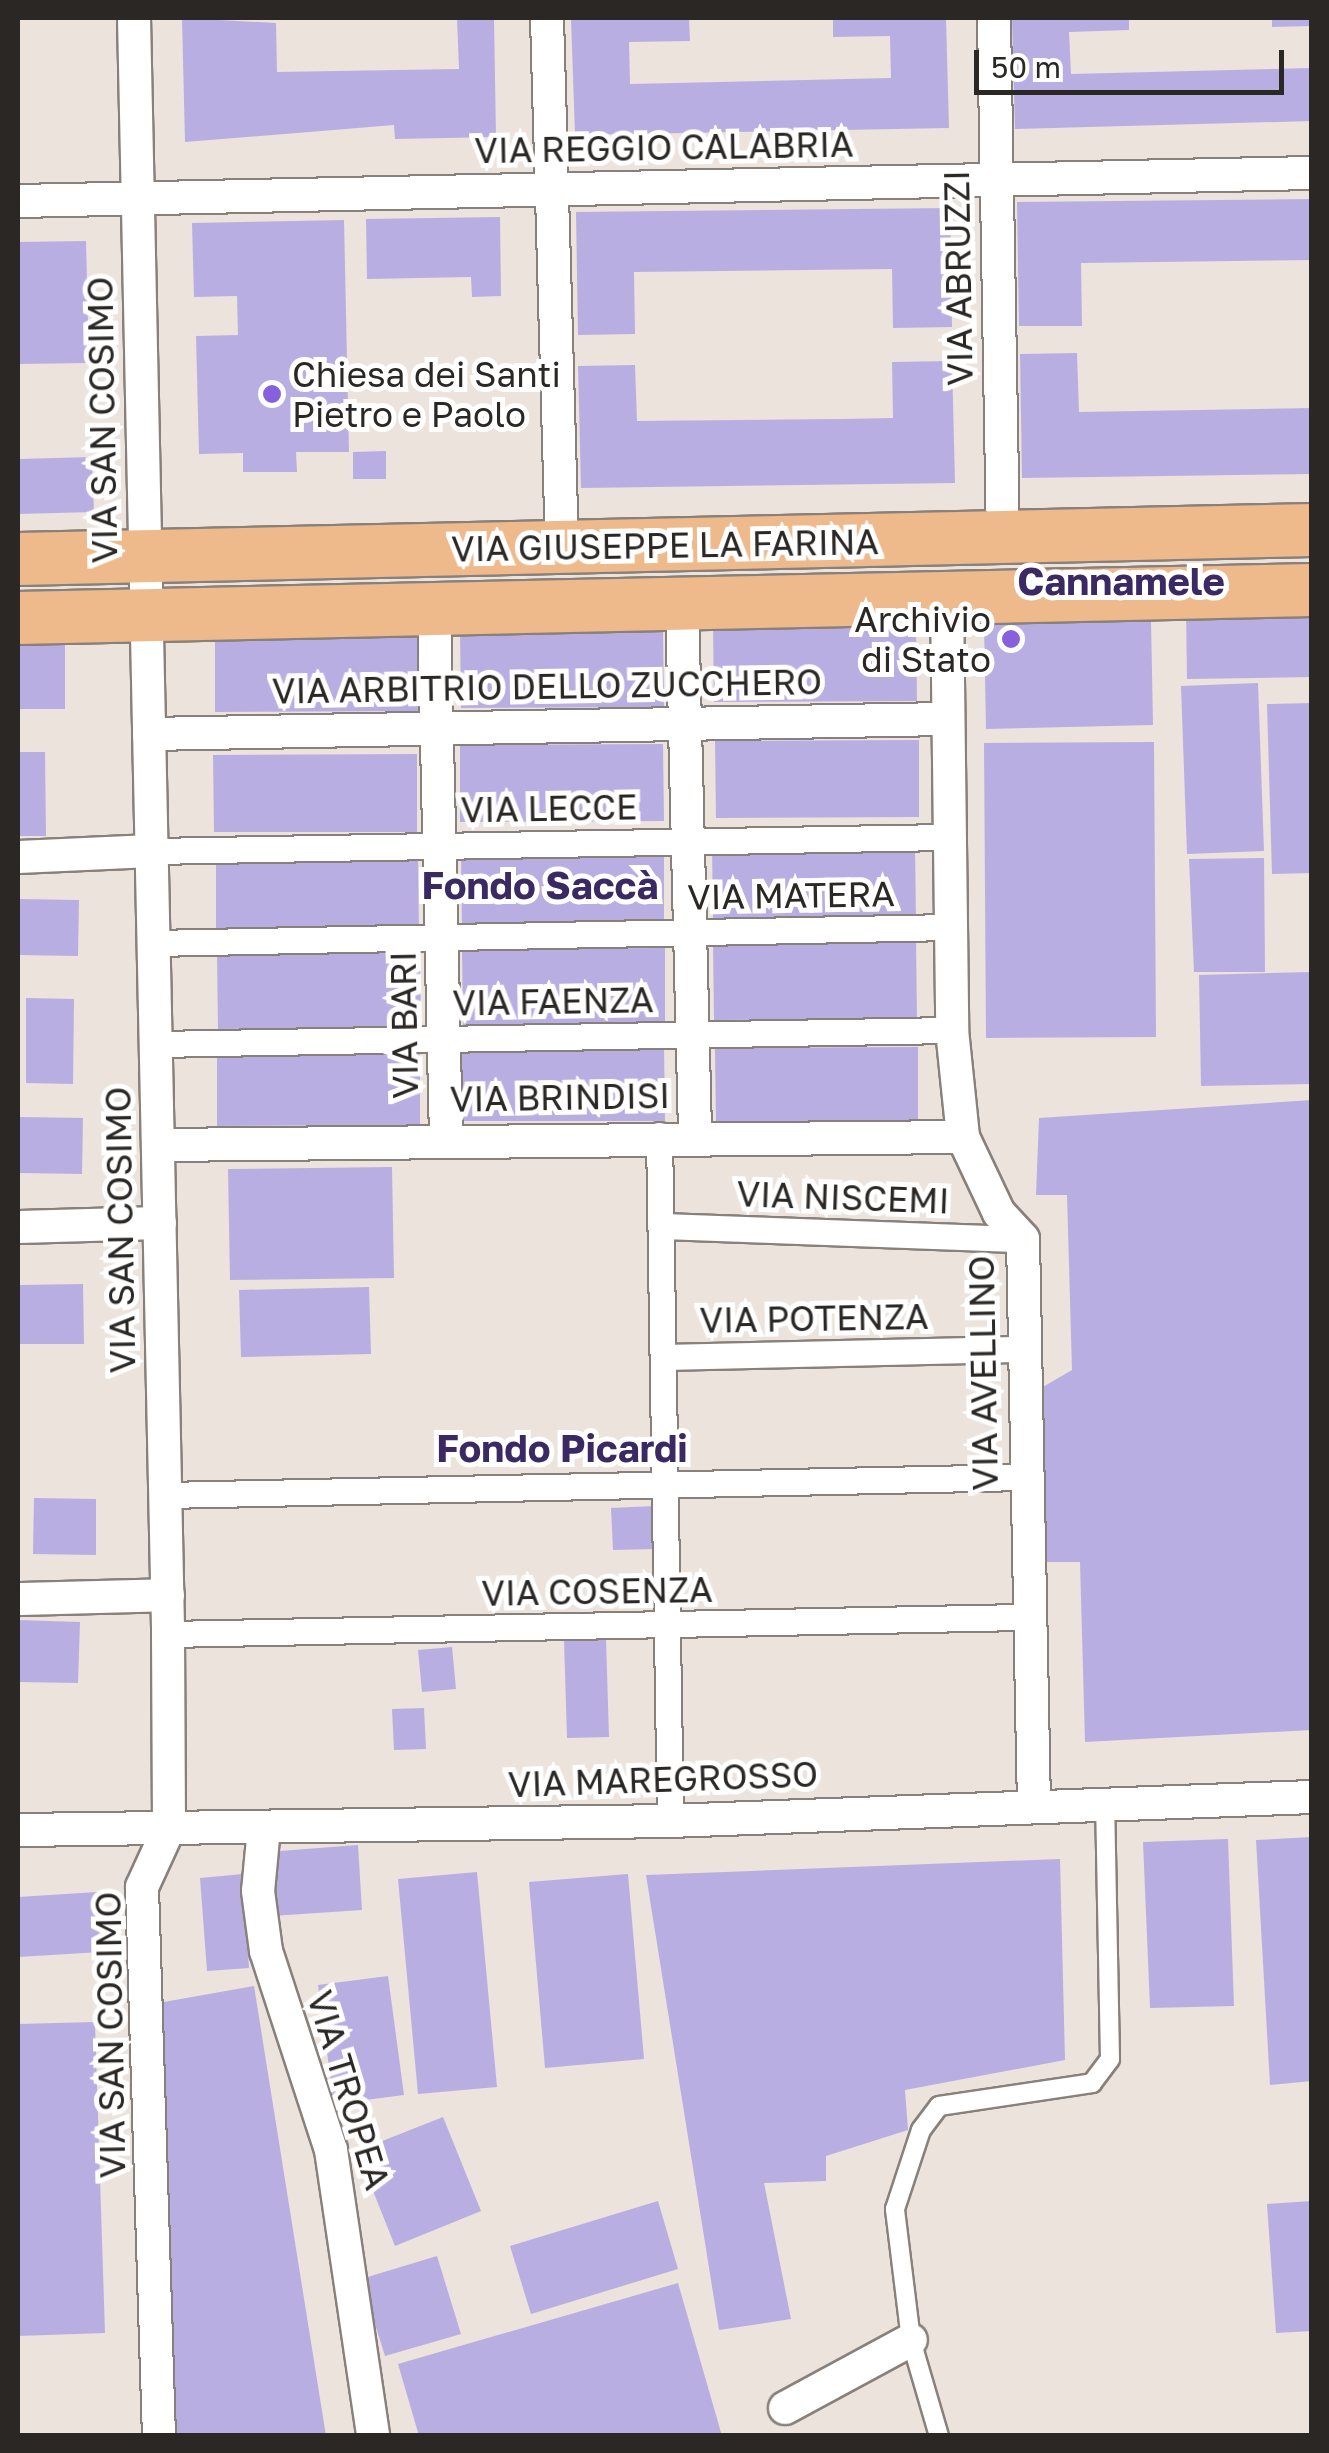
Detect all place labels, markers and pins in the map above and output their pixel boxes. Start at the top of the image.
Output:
place label: Chiesa dei Santi Pietro e Paolo [292,353,561,435]
marker: Chiesa dei Santi Pietro e Paolo [261,383,283,405]
place label: Archivio di Stato [854,598,991,680]
marker: Archivio di Stato [1000,628,1022,650]

